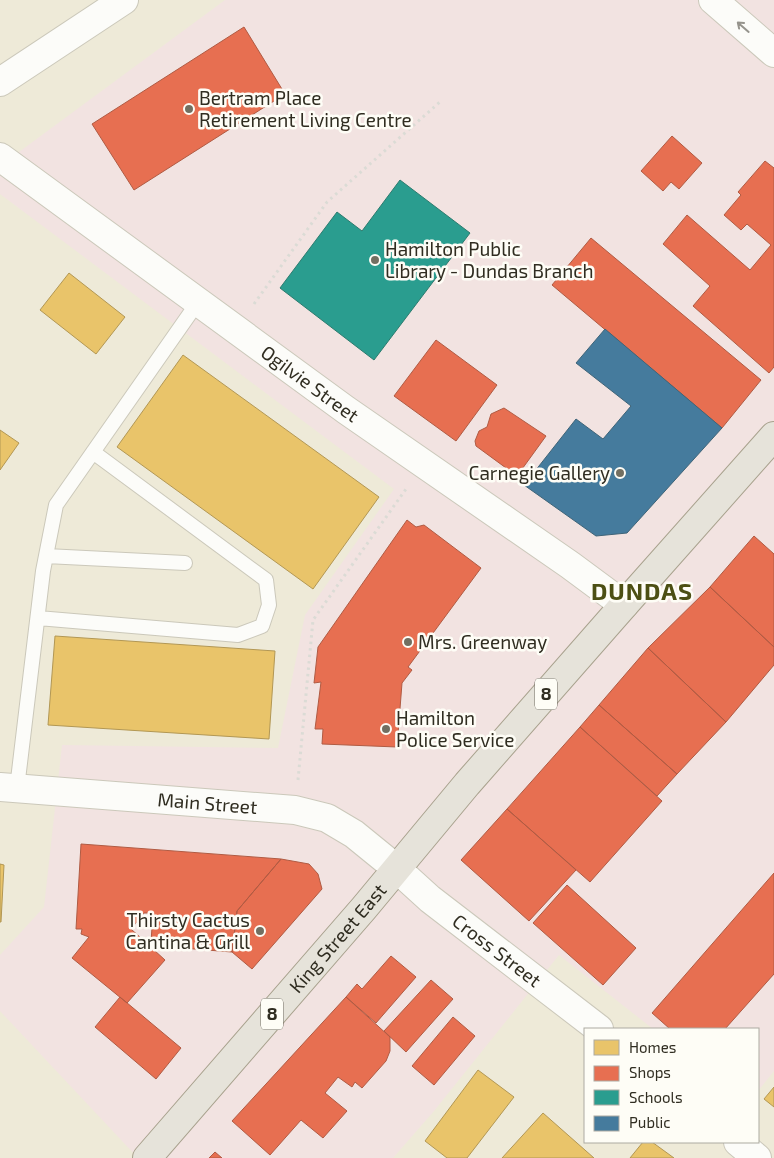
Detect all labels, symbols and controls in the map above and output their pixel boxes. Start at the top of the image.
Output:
one-way arrow [737,21,750,32]
place label: Bertram Place Retirement Living Centre [199,86,412,131]
marker: Bertram Place Retirement Living Centre [183,103,195,115]
place label: Hamilton Public Library - Dundas Branch [385,237,594,282]
marker: Hamilton Public Library - Dundas Branch [369,254,381,266]
street label: Ogilvie Street [257,340,364,426]
place label: Carnegie Gallery [469,461,610,484]
marker: Carnegie Gallery [614,467,626,479]
district label: DUNDAS [591,576,693,605]
place label: Mrs. Greenway [418,630,547,653]
marker: Mrs. Greenway [402,636,414,648]
road number: 8 [535,679,557,710]
place label: Hamilton Police Service [396,706,514,751]
marker: Hamilton Police Service [380,723,392,735]
street label: Main Street [157,787,258,818]
street label: King Street East [284,878,391,997]
place label: Thirsty Cactus Cantina & Grill [126,908,250,953]
street label: Cross Street [448,909,546,991]
marker: Thirsty Cactus Cantina & Grill [254,925,266,937]
road number: 8 [261,999,283,1030]
legend [584,1028,759,1143]
text: Homes [629,1038,676,1056]
text: Shops [629,1063,671,1081]
text: Schools [629,1088,683,1106]
text: Public [629,1113,670,1131]

